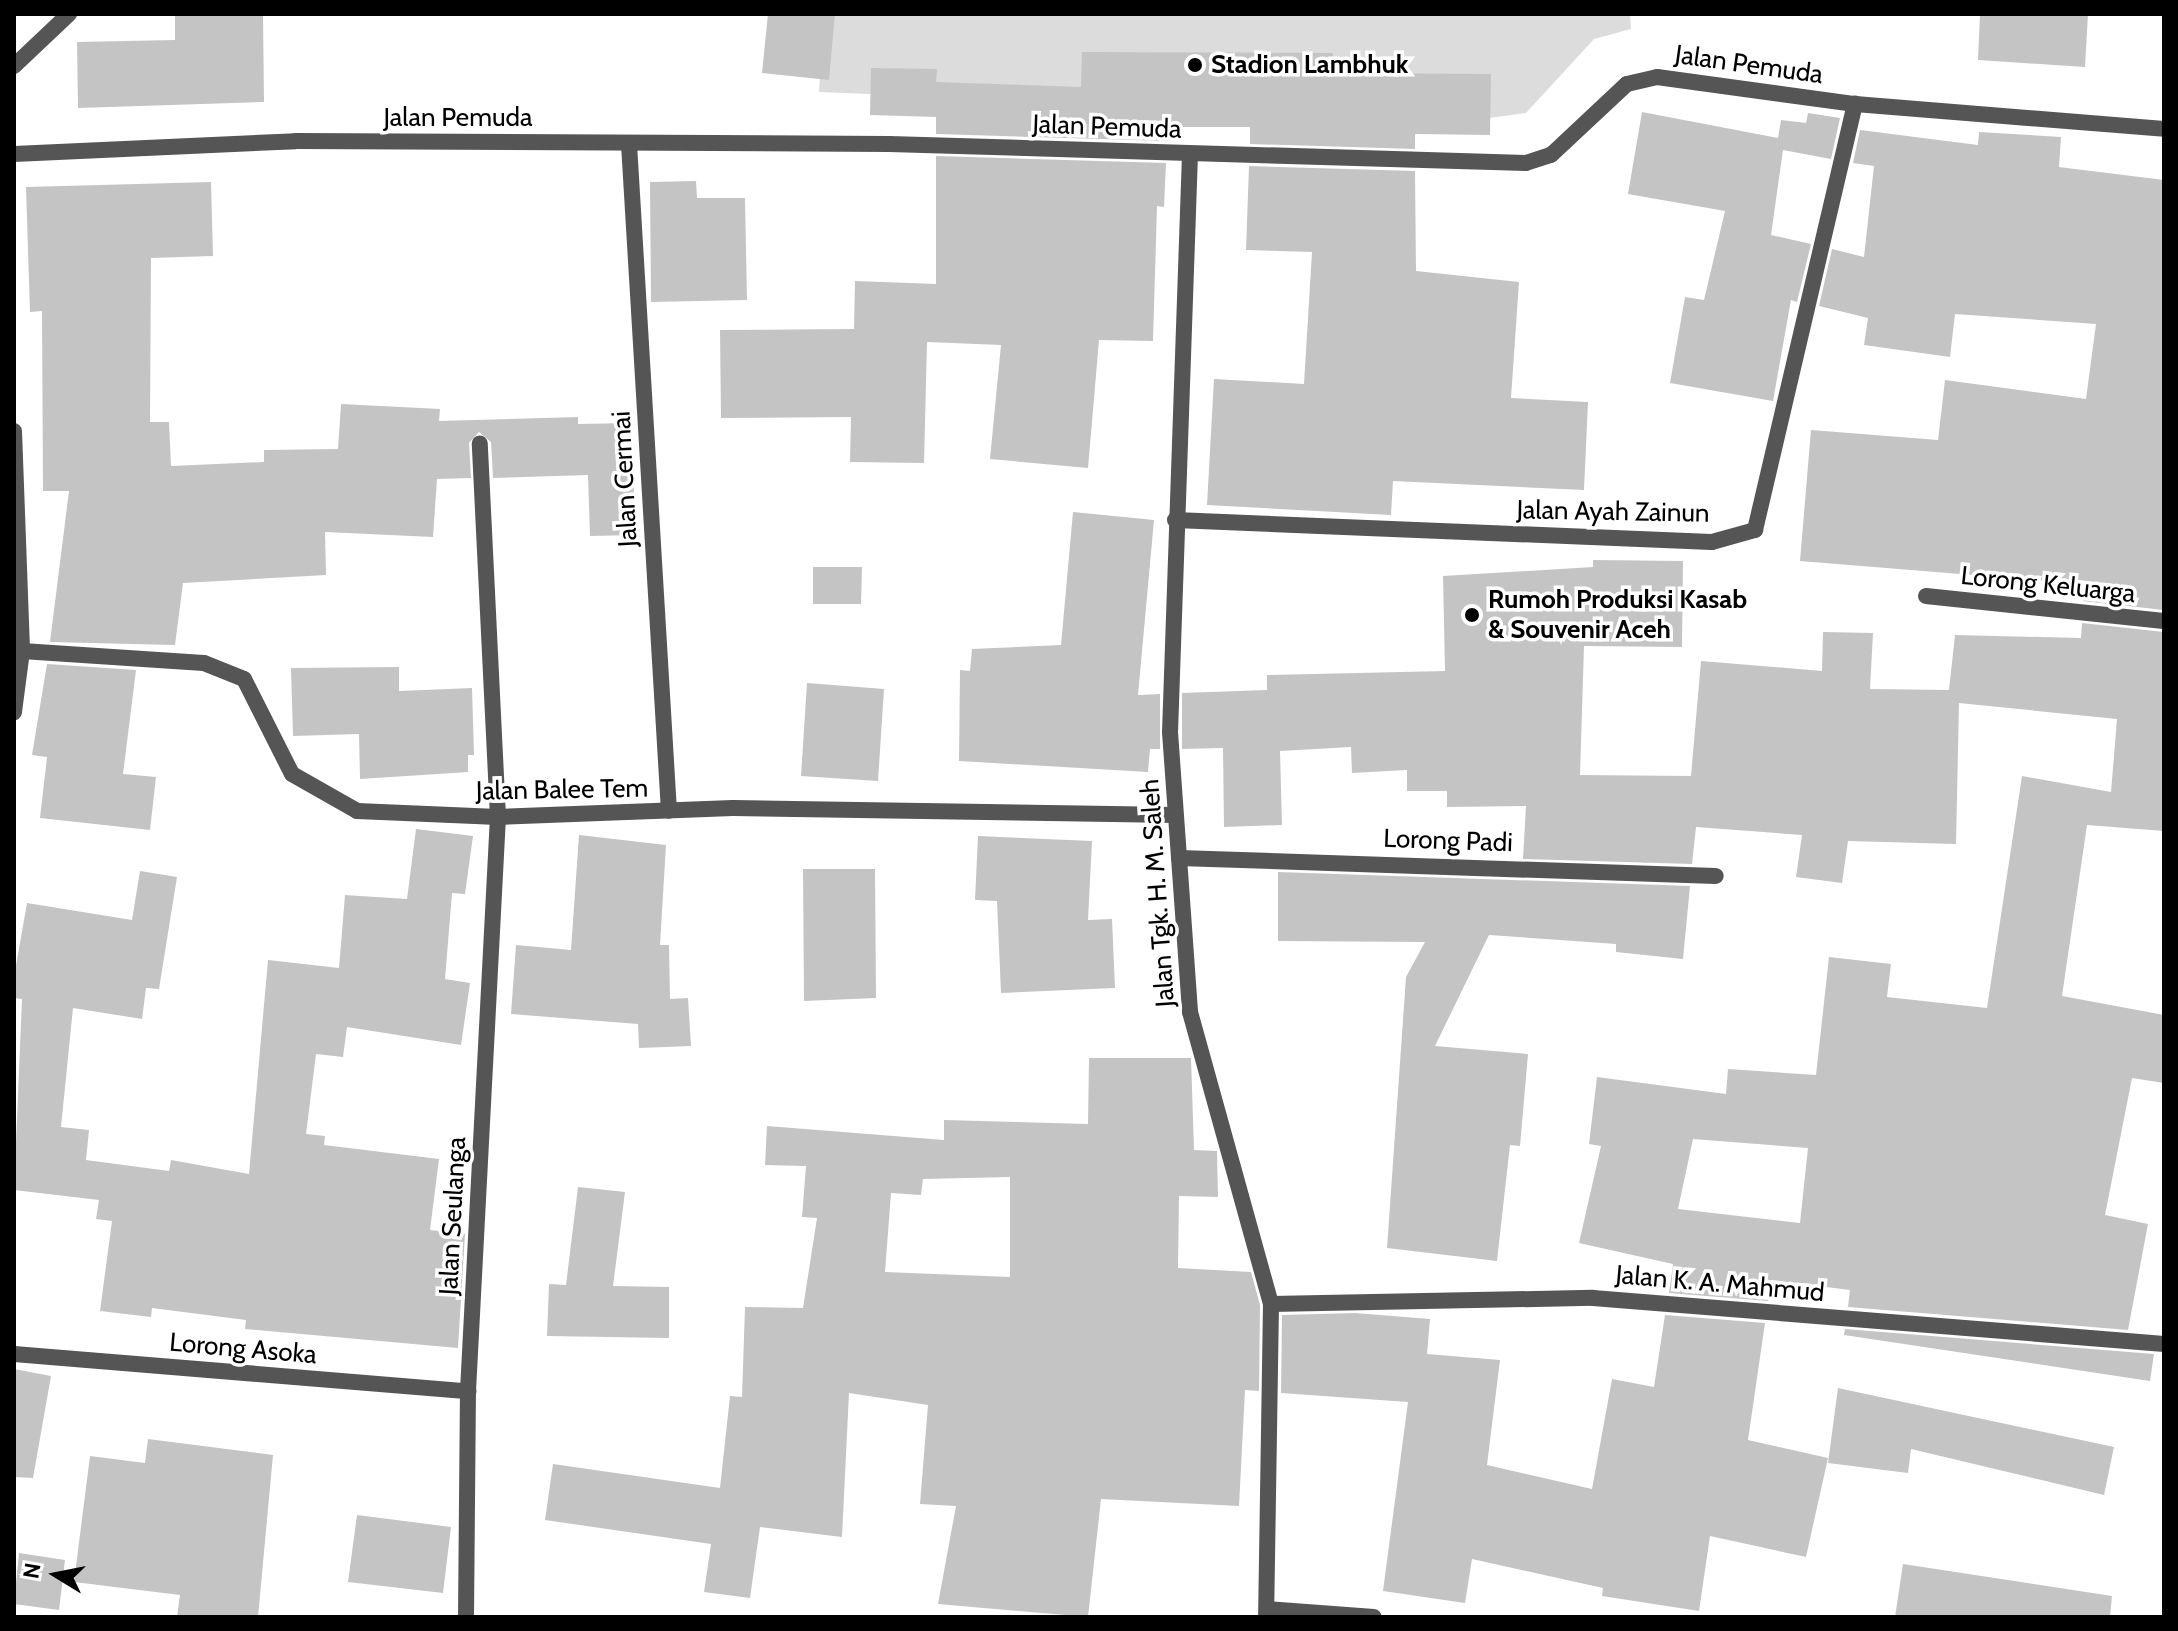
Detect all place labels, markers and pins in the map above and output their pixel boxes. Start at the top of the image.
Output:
place label: Stadion Lambhuk [1211,49,1408,81]
marker: Stadion Lambhuk [1186,56,1204,74]
place label: Rumoh Produksi Kasab & Souvenir Aceh [1488,584,1747,646]
marker: Rumoh Produksi Kasab & Souvenir Aceh [1463,606,1481,624]

